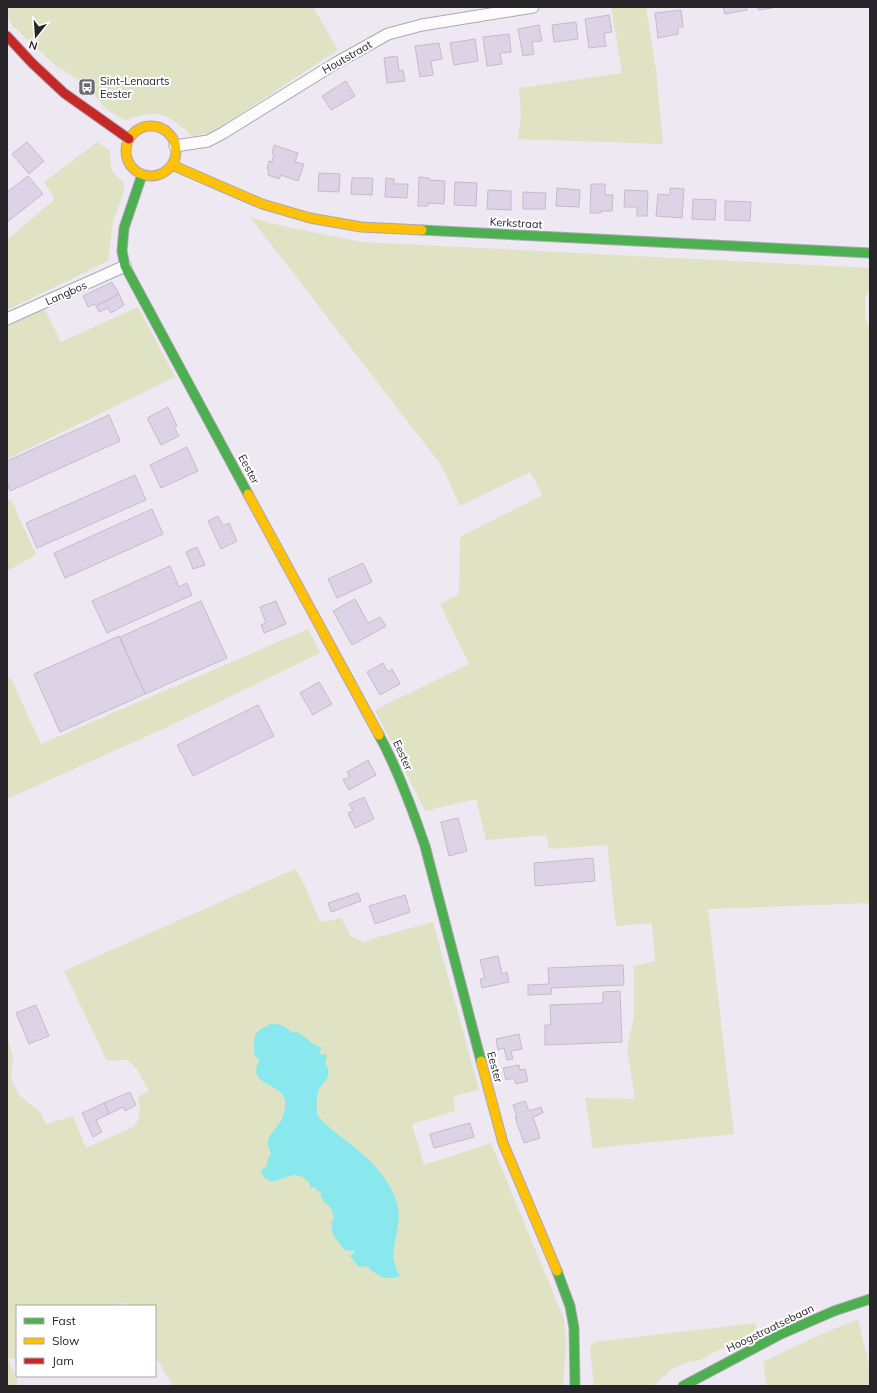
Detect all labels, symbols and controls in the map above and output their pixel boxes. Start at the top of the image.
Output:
north arrow [16,16,56,56]
street label: Houtstraat [320,37,375,77]
text: N [27,38,39,53]
place label: Sint-Lenaarts Eester [100,74,170,101]
bus stop icon: Sint-Lenaarts Eester [77,77,97,97]
street label: Kerkstraat [489,215,543,231]
street label: Langbos [43,278,89,308]
street label: Eester [235,452,263,486]
street label: Eester [390,738,416,772]
street label: Eester [484,1050,506,1084]
street label: Hoogstraatsebaan [724,1301,816,1355]
legend [16,1305,156,1377]
text: Fast [52,1313,76,1328]
text: Slow [52,1333,80,1348]
text: Jam [52,1353,74,1368]

